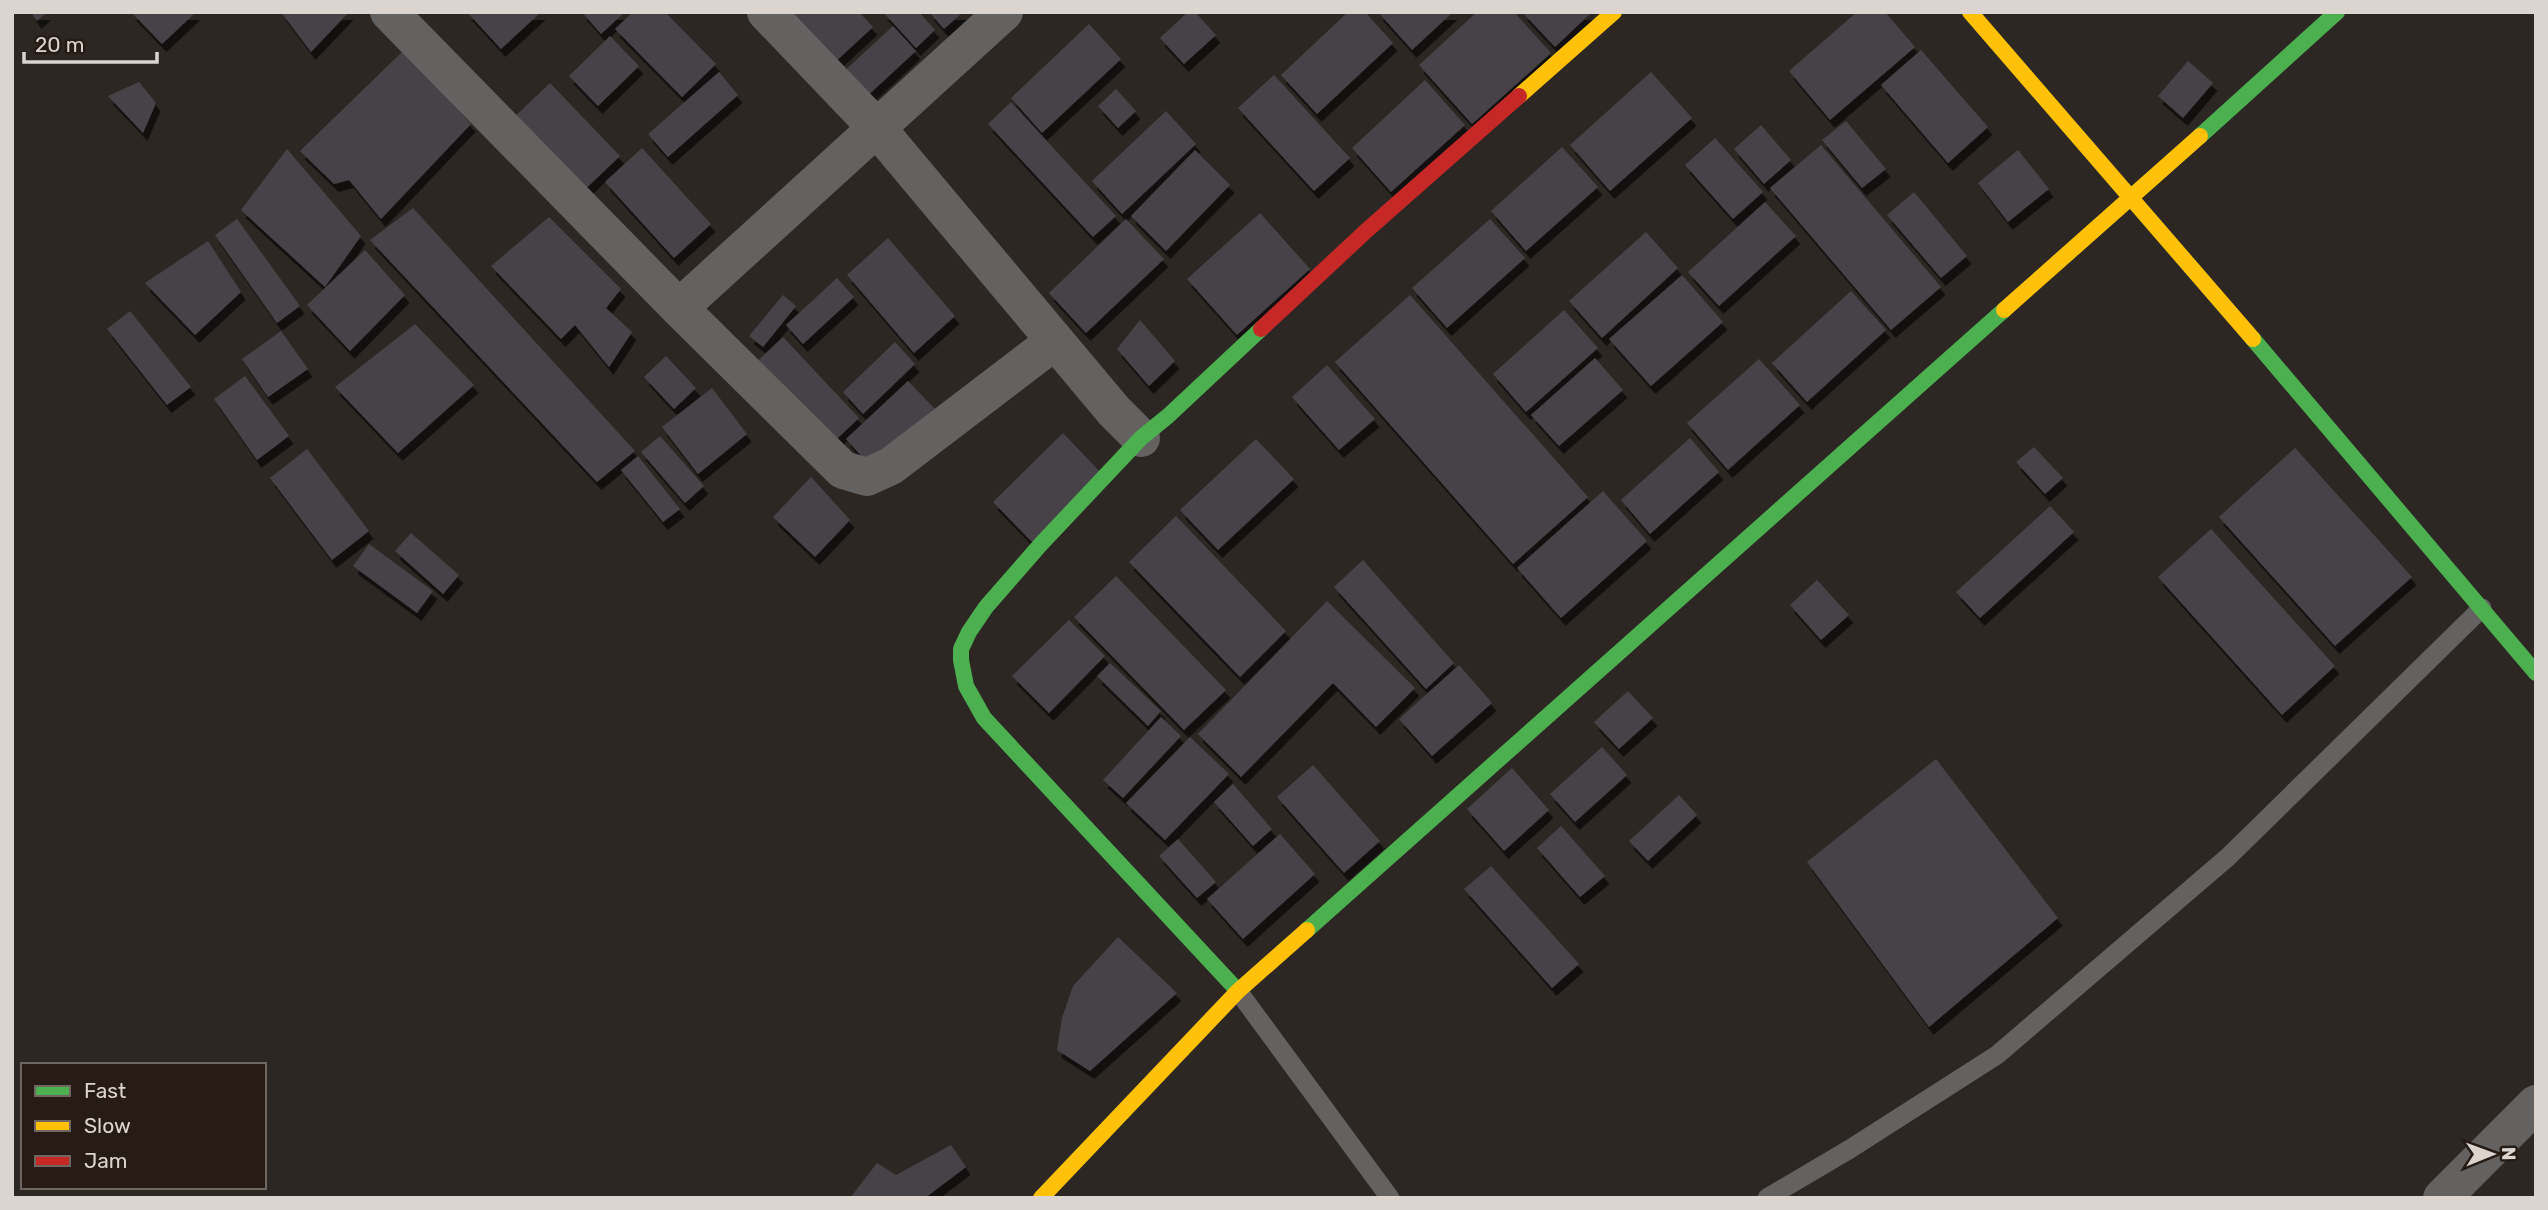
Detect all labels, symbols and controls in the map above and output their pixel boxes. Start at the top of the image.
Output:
scale bar [24,21,158,65]
text: 20 m [35,32,84,57]
legend [21,1063,266,1189]
text: Fast [84,1078,126,1103]
text: Slow [84,1113,131,1138]
north arrow [2457,1119,2527,1189]
text: N [2497,1147,2520,1161]
text: Jam [84,1148,128,1173]

